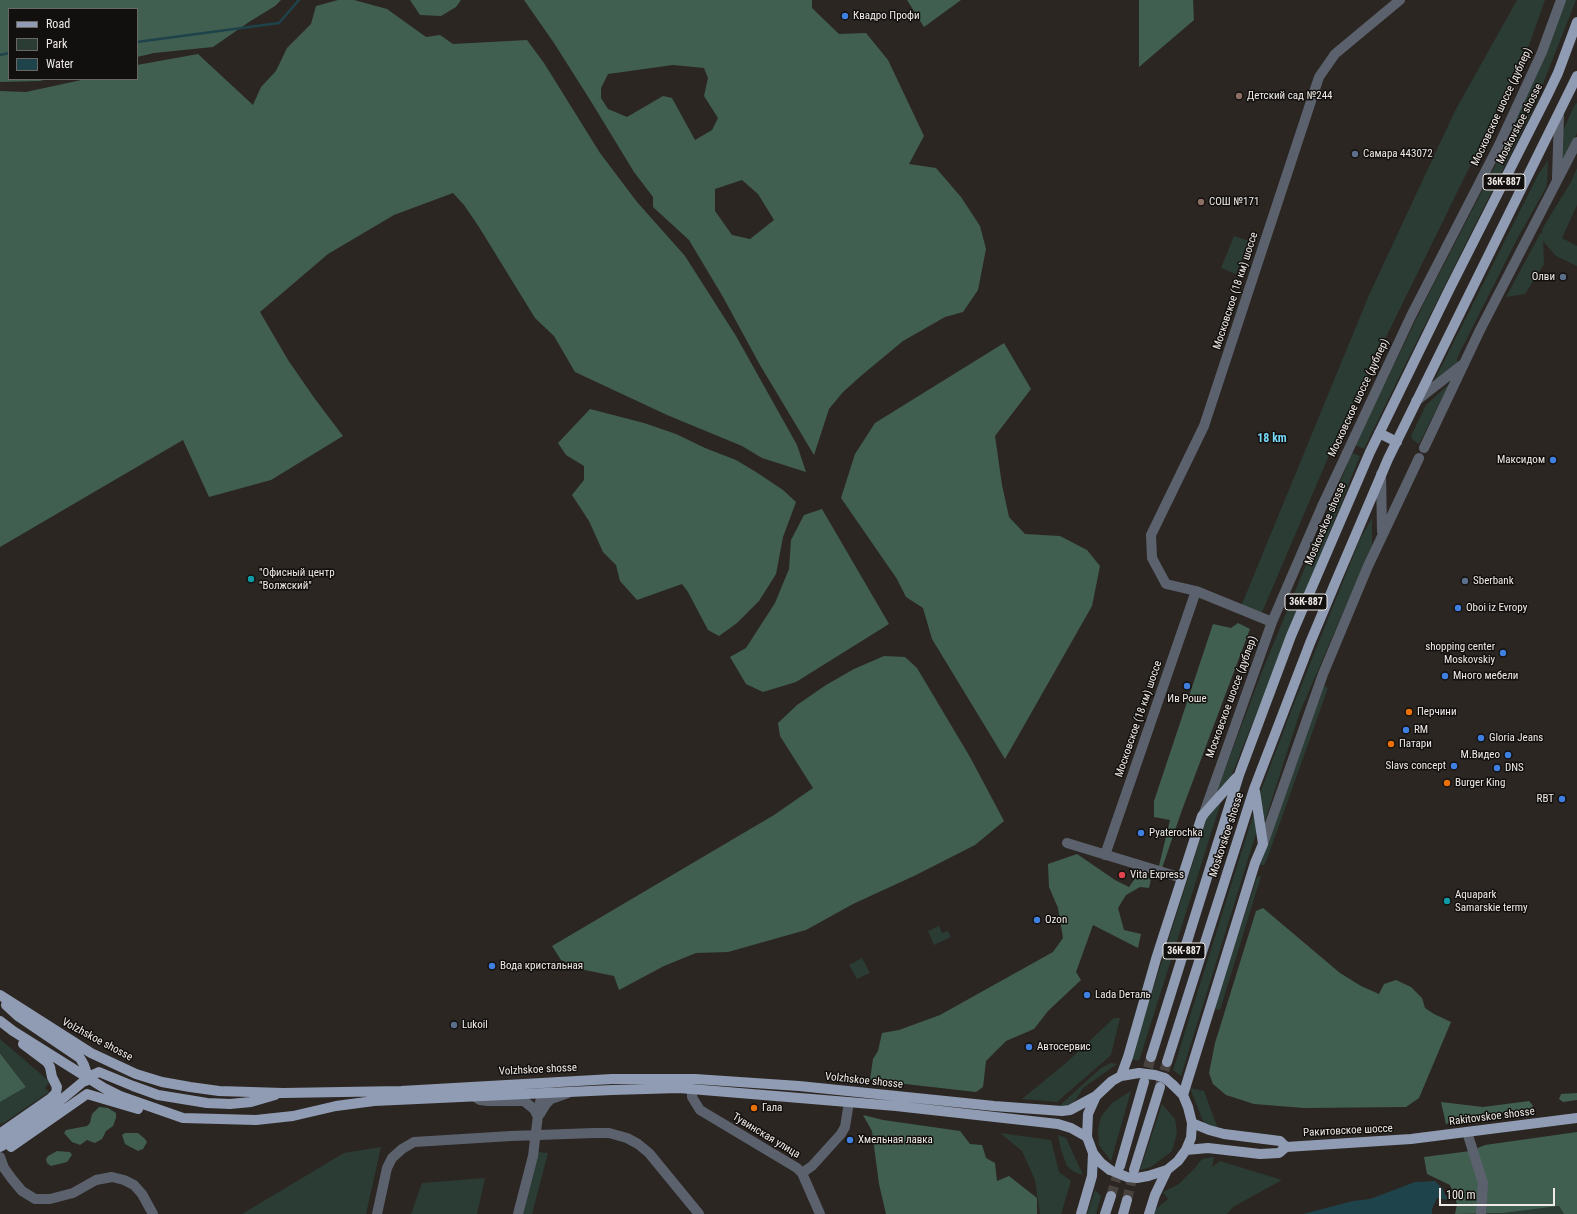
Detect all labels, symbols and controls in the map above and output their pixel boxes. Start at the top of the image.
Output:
legend [8,8,138,80]
place label: Квадро Профи [853,9,920,23]
marker: Квадро Профи [840,11,850,21]
text: Road [46,17,70,31]
text: Park [46,37,67,51]
street label: Московское шоссе (дублер) [1469,46,1535,168]
text: Water [46,57,74,71]
street label: Moskovskoe shosse [1494,82,1546,166]
place label: Детский сад №244 [1247,89,1333,103]
marker: Детский сад №244 [1234,91,1244,101]
place label: Самара 443072 [1363,147,1433,161]
marker: Самара 443072 [1350,149,1360,159]
road number: 36К-887 [1483,174,1525,190]
place label: СОШ №171 [1209,195,1259,209]
marker: СОШ №171 [1196,197,1206,207]
street label: Московское (18 км) шоссе [1211,231,1261,351]
place label: Олви [1532,270,1555,284]
marker: Олви [1558,272,1568,282]
street label: Московское шоссе (дублер) [1326,337,1392,459]
district label: 18 km [1257,432,1287,446]
place label: Максидом [1497,453,1545,467]
marker: Максидом [1548,455,1558,465]
street label: Moskovskoe shosse [1303,481,1349,567]
place label: "Офисный центр "Волжский" [259,566,335,592]
marker: "Офисный центр "Волжский" [246,574,256,584]
place label: Sberbank [1473,574,1514,588]
marker: Sberbank [1460,576,1470,586]
road number: 36К-887 [1285,594,1327,610]
place label: Oboi iz Evropy [1466,601,1527,615]
marker: Oboi iz Evropy [1453,603,1463,613]
street label: Московское шоссе (дублер) [1204,634,1260,760]
place label: shopping center Moskovskiy [1425,640,1495,666]
marker: shopping center Moskovskiy [1498,648,1508,658]
street label: Московское (18 км) шоссе [1113,659,1165,779]
place label: Много мебели [1453,669,1518,683]
marker: Много мебели [1440,671,1450,681]
marker: Ив Роше [1182,681,1192,691]
place label: Ив Роше [1167,692,1207,706]
place label: Перчини [1417,705,1456,719]
marker: Перчини [1404,707,1414,717]
place label: RM [1414,723,1428,737]
marker: RM [1401,725,1411,735]
place label: Gloria Jeans [1489,731,1543,745]
marker: Gloria Jeans [1476,733,1486,743]
place label: Патари [1399,737,1432,751]
marker: Патари [1386,739,1396,749]
place label: М.Видео [1461,748,1500,762]
marker: М.Видео [1503,750,1513,760]
place label: Slavs concept [1385,759,1446,773]
marker: Slavs concept [1449,761,1459,771]
place label: DNS [1505,761,1524,775]
marker: DNS [1492,763,1502,773]
place label: Burger King [1455,776,1505,790]
marker: Burger King [1442,778,1452,788]
street label: Moskovskoe shosse [1207,791,1247,879]
place label: RBT [1537,792,1554,806]
marker: RBT [1557,794,1567,804]
place label: Pyaterochka [1149,826,1203,840]
marker: Pyaterochka [1136,828,1146,838]
place label: Vita Express [1130,868,1184,882]
marker: Vita Express [1117,870,1127,880]
place label: Aquapark Samarskie termy [1455,888,1528,914]
marker: Aquapark Samarskie termy [1442,896,1452,906]
place label: Ozon [1045,913,1067,927]
marker: Ozon [1032,915,1042,925]
road number: 36К-887 [1163,943,1205,959]
place label: Вода кристальная [500,959,583,973]
marker: Вода кристальная [487,961,497,971]
place label: Lada Dеталь [1095,988,1151,1002]
marker: Lada Dеталь [1082,990,1092,1000]
street label: Volzhskoe shosse [59,1016,135,1064]
place label: Lukoil [462,1018,488,1032]
marker: Lukoil [449,1020,459,1030]
place label: Автосервис [1037,1040,1091,1054]
marker: Автосервис [1024,1042,1034,1052]
street label: Volzhskoe shosse [499,1061,577,1079]
street label: Volzhskoe shosse [824,1070,904,1092]
place label: Гала [762,1101,782,1115]
marker: Гала [749,1103,759,1113]
street label: Rakitovskoe shosse [1448,1105,1536,1129]
street label: Тувинская улица [730,1111,802,1161]
street label: Ракитовское шоссе [1303,1122,1393,1140]
place label: Хмельная лавка [858,1133,933,1147]
marker: Хмельная лавка [845,1135,855,1145]
scale bar [1441,1180,1557,1206]
text: 100 m [1446,1188,1476,1202]

